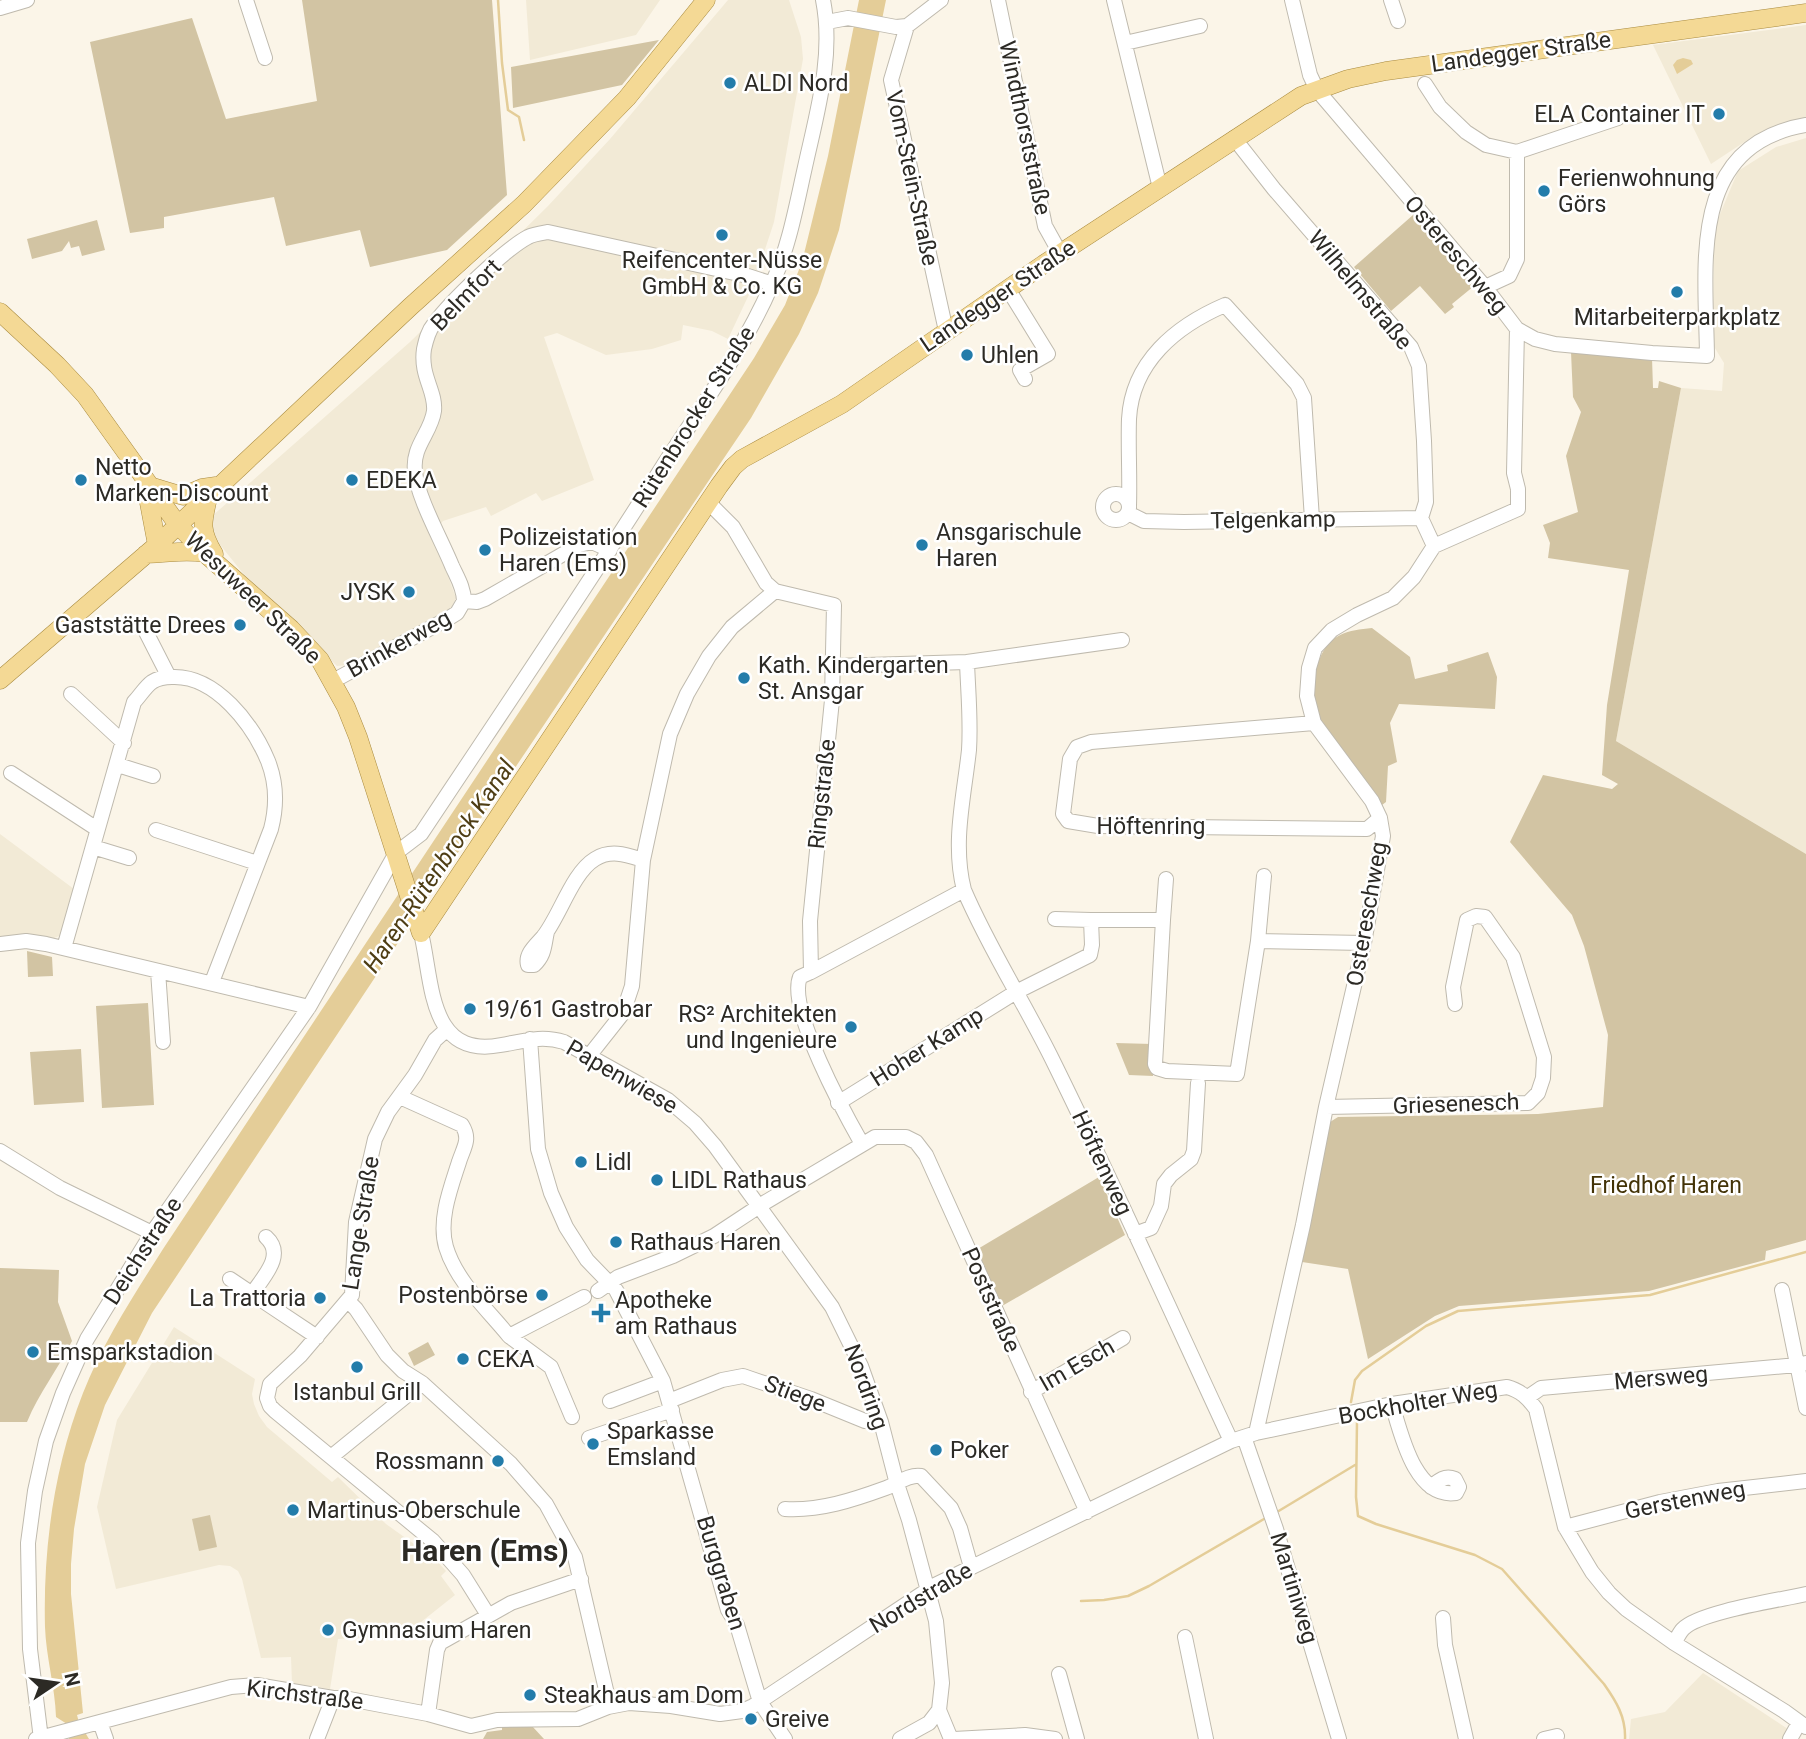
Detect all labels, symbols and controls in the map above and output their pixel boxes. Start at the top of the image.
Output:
street label: Landegger Straße [1429,26,1613,78]
street label: Windthorststraße [993,38,1057,218]
place label: ALDI Nord [744,70,849,97]
marker: ALDI Nord [722,75,738,91]
street label: Vom-Stein-Straße [880,88,944,268]
place label: ELA Container IT [1534,101,1705,128]
marker: ELA Container IT [1711,106,1727,122]
place label: Ferienwohnung Görs [1558,165,1715,218]
marker: Ferienwohnung Görs [1536,183,1552,199]
street label: Ostereschweg [1399,190,1513,320]
street label: Wilhelmstraße [1302,225,1418,355]
marker: Reifencenter-Nüsse GmbH & Co. KG [714,227,730,243]
street label: Landegger Straße [915,234,1081,358]
place label: Reifencenter-Nüsse GmbH & Co. KG [622,247,822,300]
street label: Belmfort [425,254,507,336]
marker: Mitarbeiterparkplatz [1669,284,1685,300]
place label: Mitarbeiterparkplatz [1574,304,1780,331]
street label: Rütenbrocker Straße [627,321,761,513]
place label: Uhlen [981,342,1039,369]
marker: Uhlen [959,347,975,363]
place label: Netto Marken-Discount [95,454,269,507]
place label: EDEKA [366,467,437,494]
marker: Netto Marken-Discount [73,472,89,488]
marker: EDEKA [344,472,360,488]
street label: Telgenkamp [1210,505,1336,535]
place label: Ansgarischule Haren [936,519,1081,572]
place label: Polizeistation Haren (Ems) [499,524,638,577]
street label: Wesuweer Straße [179,526,327,670]
marker: Ansgarischule Haren [914,537,930,553]
marker: Polizeistation Haren (Ems) [477,542,493,558]
place label: JYSK [341,579,396,606]
marker: JYSK [401,584,417,600]
street label: Brinkerweg [342,604,456,684]
place label: Gaststätte Drees [55,612,226,639]
marker: Gaststätte Drees [232,617,248,633]
place label: Kath. Kindergarten St. Ansgar [758,652,949,705]
marker: Kath. Kindergarten St. Ansgar [736,670,752,686]
street label: Ringstraße [803,738,841,850]
water label: Haren-Rütenbrock Kanal [357,754,521,978]
street label: Höftenring [1097,813,1205,840]
street label: Ostereschweg [1341,840,1393,988]
place label: 19/61 Gastrobar [484,996,653,1023]
marker: 19/61 Gastrobar [462,1001,478,1017]
place label: RS² Architekten und Ingenieure [678,1001,837,1054]
street label: Hoher Kamp [866,1002,988,1092]
marker: RS² Architekten und Ingenieure [843,1019,859,1035]
street label: Papenwiese [562,1034,682,1120]
street label: Griesenesch [1392,1088,1520,1120]
street label: Höftenweg [1066,1106,1138,1220]
place label: Lidl [595,1149,632,1176]
street label: Lange Straße [337,1154,385,1292]
marker: Lidl [573,1154,589,1170]
place label: LIDL Rathaus [671,1167,807,1194]
marker: LIDL Rathaus [649,1172,665,1188]
park label: Friedhof Haren [1590,1172,1742,1199]
street label: Deichstraße [98,1192,188,1310]
place label: Rathaus Haren [630,1229,781,1256]
marker: Rathaus Haren [608,1234,624,1250]
street label: Poststraße [956,1243,1026,1357]
place label: Postenbörse [398,1282,528,1309]
place label: La Trattoria [189,1285,306,1312]
marker: Postenbörse [534,1287,550,1303]
place label: Apotheke am Rathaus [615,1287,737,1340]
marker: La Trattoria [312,1290,328,1306]
marker: Apotheke am Rathaus [593,1305,609,1321]
street label: Im Esch [1035,1333,1119,1397]
place label: Emsparkstadion [47,1339,213,1366]
street label: Nordring [838,1341,894,1433]
marker: Emsparkstadion [25,1344,41,1360]
place label: CEKA [477,1346,534,1373]
marker: CEKA [455,1351,471,1367]
marker: Istanbul Grill [349,1359,365,1375]
street label: Mersweg [1613,1360,1709,1396]
street label: Stiege [760,1370,830,1418]
street label: Bockholter Weg [1336,1376,1500,1430]
place label: Istanbul Grill [293,1379,421,1406]
place label: Sparkasse Emsland [607,1418,714,1471]
marker: Sparkasse Emsland [585,1436,601,1452]
place label: Poker [950,1437,1009,1464]
marker: Poker [928,1442,944,1458]
place label: Rossmann [375,1448,484,1475]
marker: Rossmann [490,1453,506,1469]
street label: Gerstenweg [1622,1475,1748,1525]
place label: Martinus-Oberschule [307,1497,520,1524]
marker: Martinus-Oberschule [285,1502,301,1518]
street label: Burggraben [691,1513,751,1633]
street label: Martiniweg [1264,1529,1324,1647]
district label: Haren (Ems) [401,1533,569,1568]
street label: Nordstraße [865,1557,977,1639]
place label: Gymnasium Haren [342,1617,531,1644]
marker: Gymnasium Haren [320,1622,336,1638]
north arrow [21,1648,91,1718]
text: N [59,1670,85,1688]
street label: Kirchstraße [245,1674,365,1716]
place label: Steakhaus am Dom [544,1682,744,1709]
marker: Steakhaus am Dom [522,1687,538,1703]
place label: Greive [765,1706,829,1733]
marker: Greive [743,1711,759,1727]

